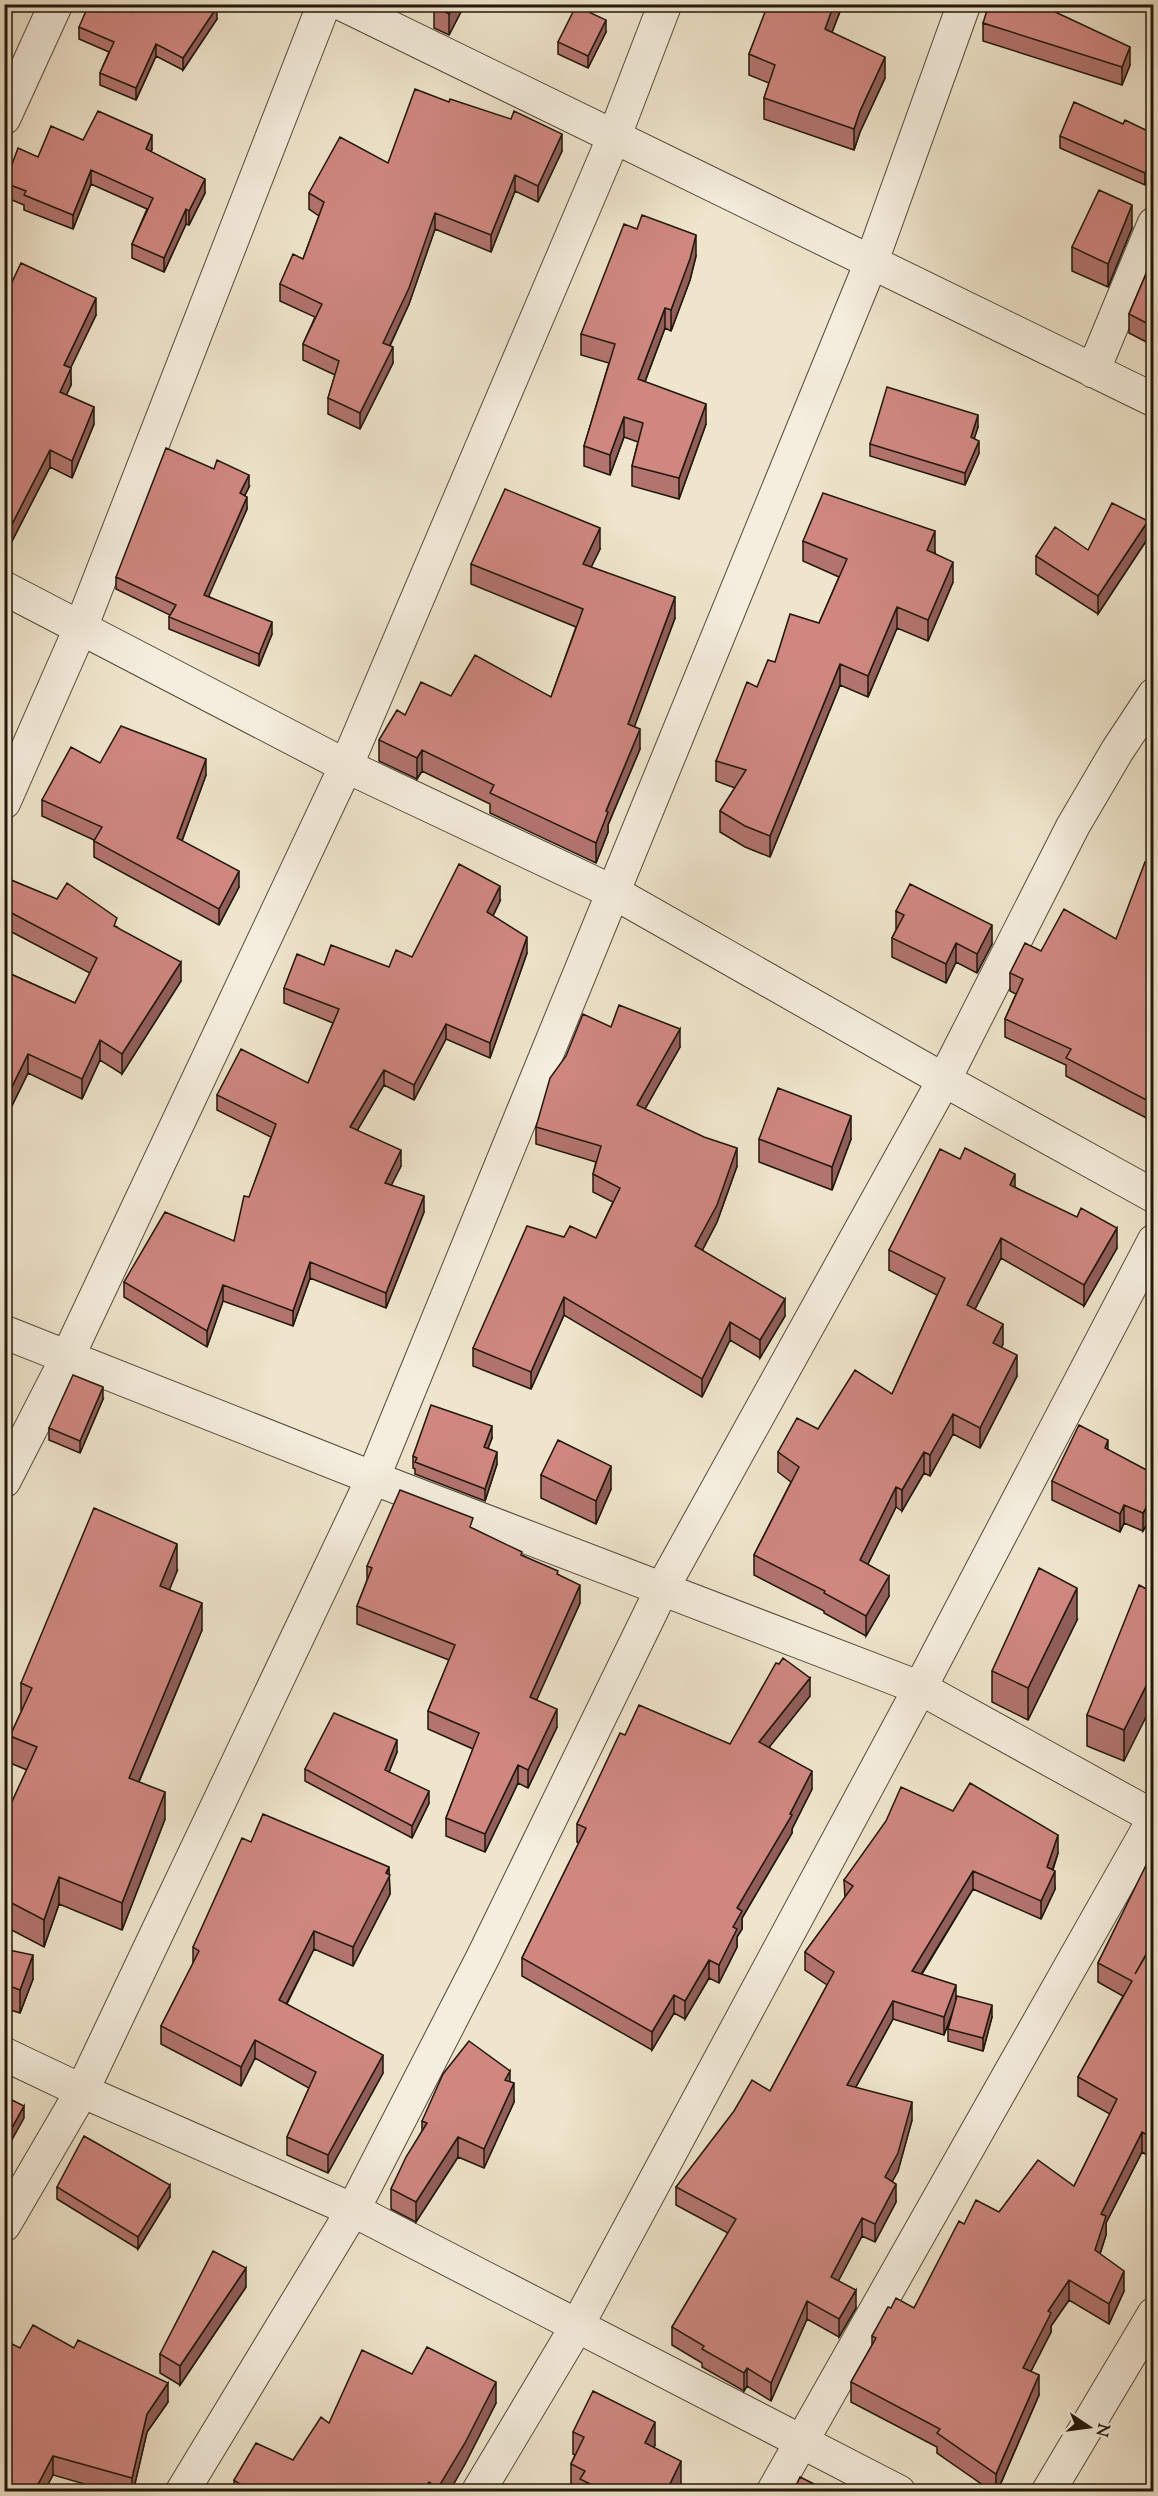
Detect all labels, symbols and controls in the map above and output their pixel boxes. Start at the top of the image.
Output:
north arrow [1059,2397,1119,2457]
text: N [1088,2421,1114,2439]

